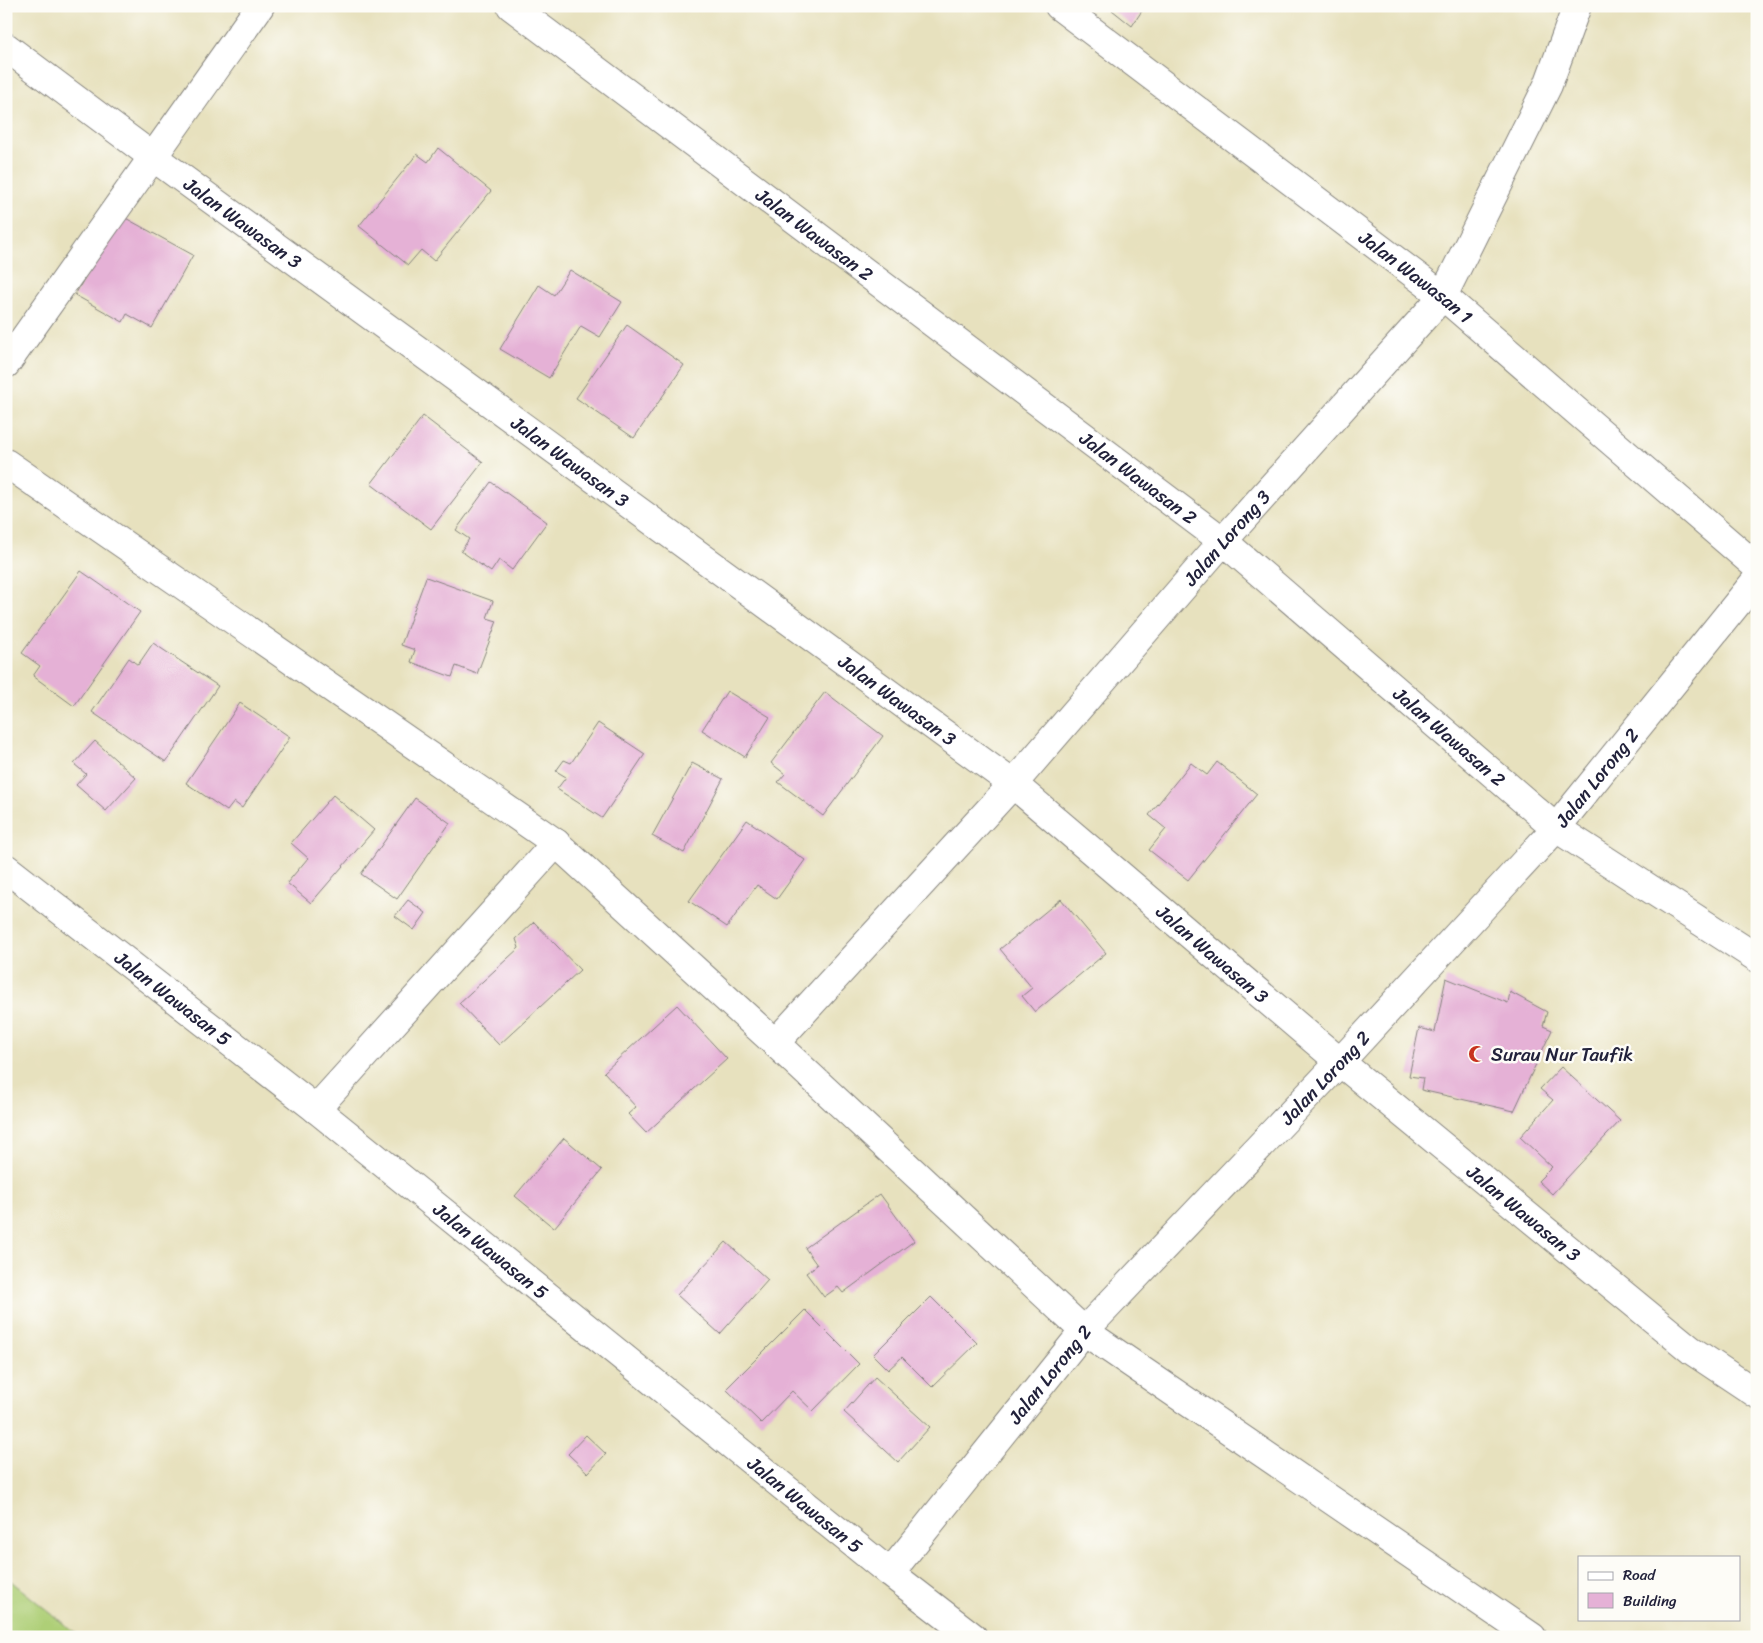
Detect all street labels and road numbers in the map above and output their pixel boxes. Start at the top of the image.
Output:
street label: Jalan Wawasan 3 [176,168,309,278]
street label: Jalan Wawasan 2 [748,179,880,290]
street label: Jalan Wawasan 1 [1351,221,1480,332]
street label: Jalan Wawasan 3 [503,407,637,516]
street label: Jalan Wawasan 2 [1072,422,1204,533]
street label: Jalan Lorong 3 [1174,482,1279,594]
street label: Jalan Wawasan 3 [830,645,964,755]
street label: Jalan Wawasan 2 [1385,678,1513,795]
street label: Jalan Lorong 2 [1546,721,1648,836]
street label: Jalan Wawasan 3 [1148,896,1277,1012]
street label: Jalan Wawasan 5 [107,942,239,1055]
street label: Jalan Lorong 2 [1272,1023,1379,1134]
street label: Jalan Wawasan 3 [1458,1156,1589,1271]
street label: Jalan Wawasan 5 [425,1193,556,1308]
street label: Jalan Lorong 2 [999,1317,1100,1432]
street label: Jalan Wawasan 5 [739,1447,871,1562]

